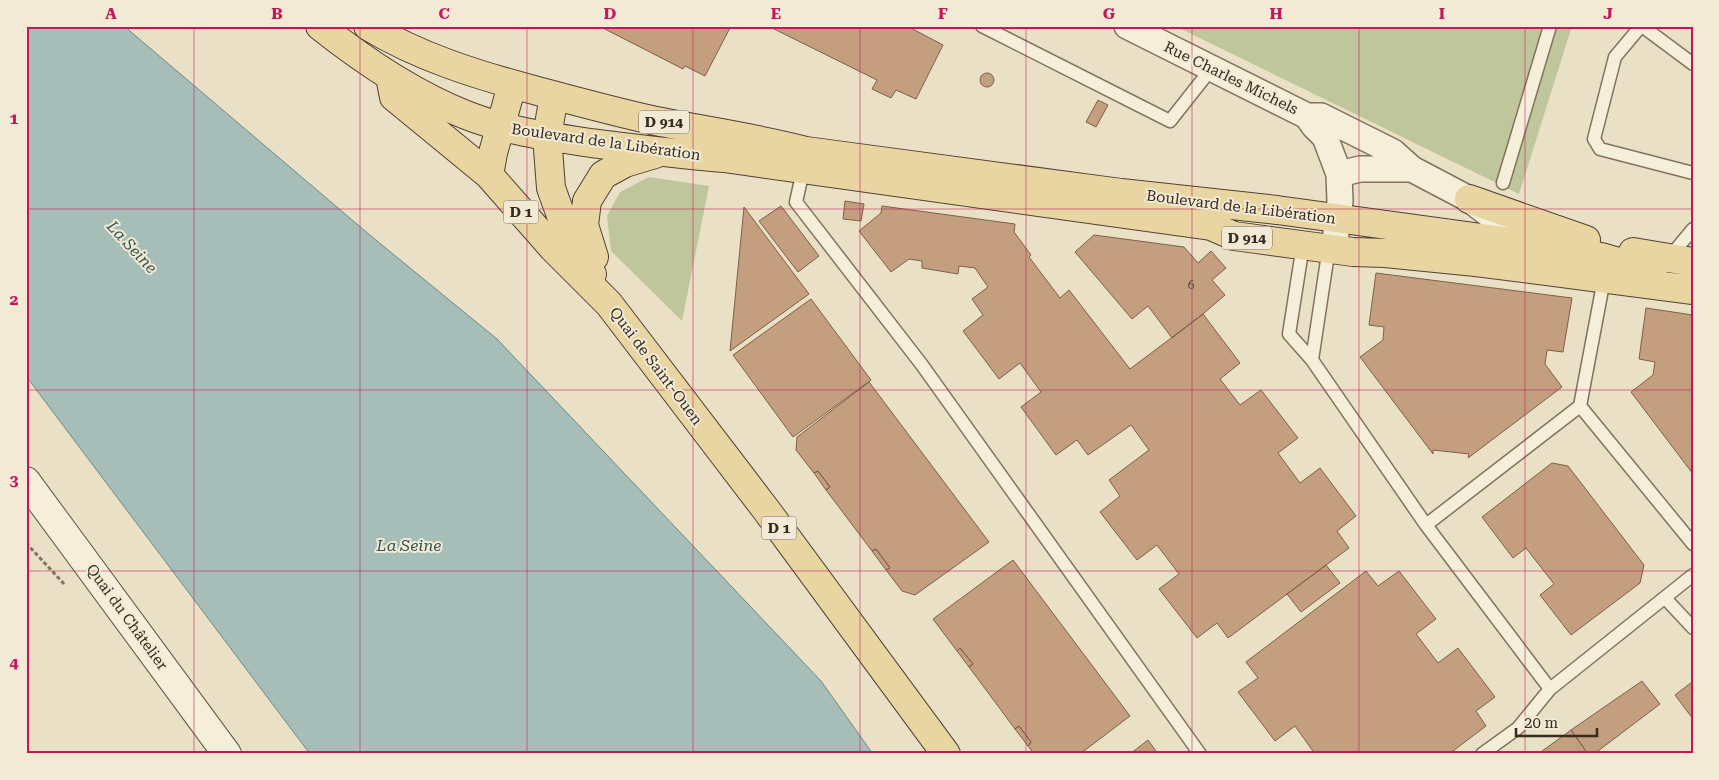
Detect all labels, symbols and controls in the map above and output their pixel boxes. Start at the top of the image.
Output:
text: A [105,4,117,23]
text: B [271,4,283,23]
text: C [438,4,450,23]
text: D [604,4,617,23]
text: E [771,4,781,23]
text: F [938,4,948,23]
text: G [1103,4,1116,23]
text: H [1269,4,1283,23]
text: I [1439,4,1445,23]
text: J [1603,4,1613,23]
street label: Rue Charles Michels [1161,38,1301,118]
text: 1 [10,109,19,128]
road number: D 914 [639,110,689,134]
street label: Boulevard de la Libération [510,120,702,164]
street label: Boulevard de la Libération [1145,186,1337,228]
road number: D 1 [504,200,538,223]
water label: La Seine [102,216,161,277]
road number: D 914 [1222,227,1272,250]
house number: 6 [1188,278,1195,292]
text: 2 [10,290,19,309]
street label: Quai de Saint-Ouen [606,303,706,429]
text: 3 [10,471,19,490]
road number: D 1 [762,516,796,540]
water label: La Seine [376,536,441,555]
street label: Quai du Châtelier [83,561,171,673]
text: 4 [10,653,19,672]
scale bar [1516,705,1598,737]
text: 20 m [1524,714,1559,732]

